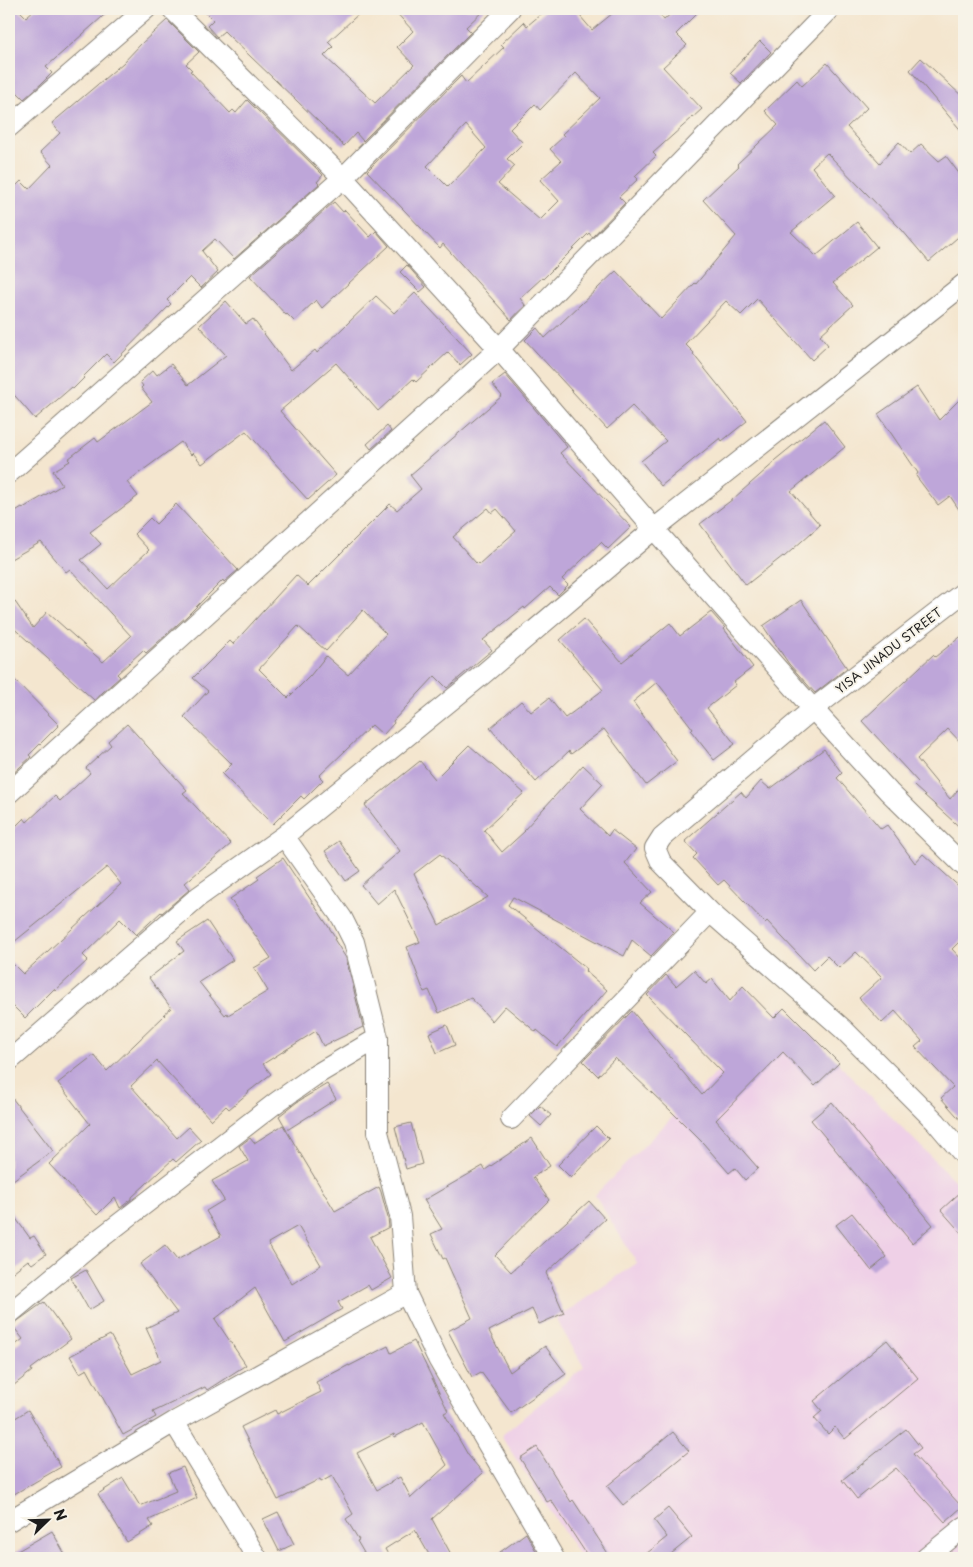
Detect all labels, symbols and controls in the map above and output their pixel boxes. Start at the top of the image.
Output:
street label: YISA JINADU STREET [831,602,946,697]
north arrow [22,1494,72,1544]
text: N [49,1506,72,1524]

